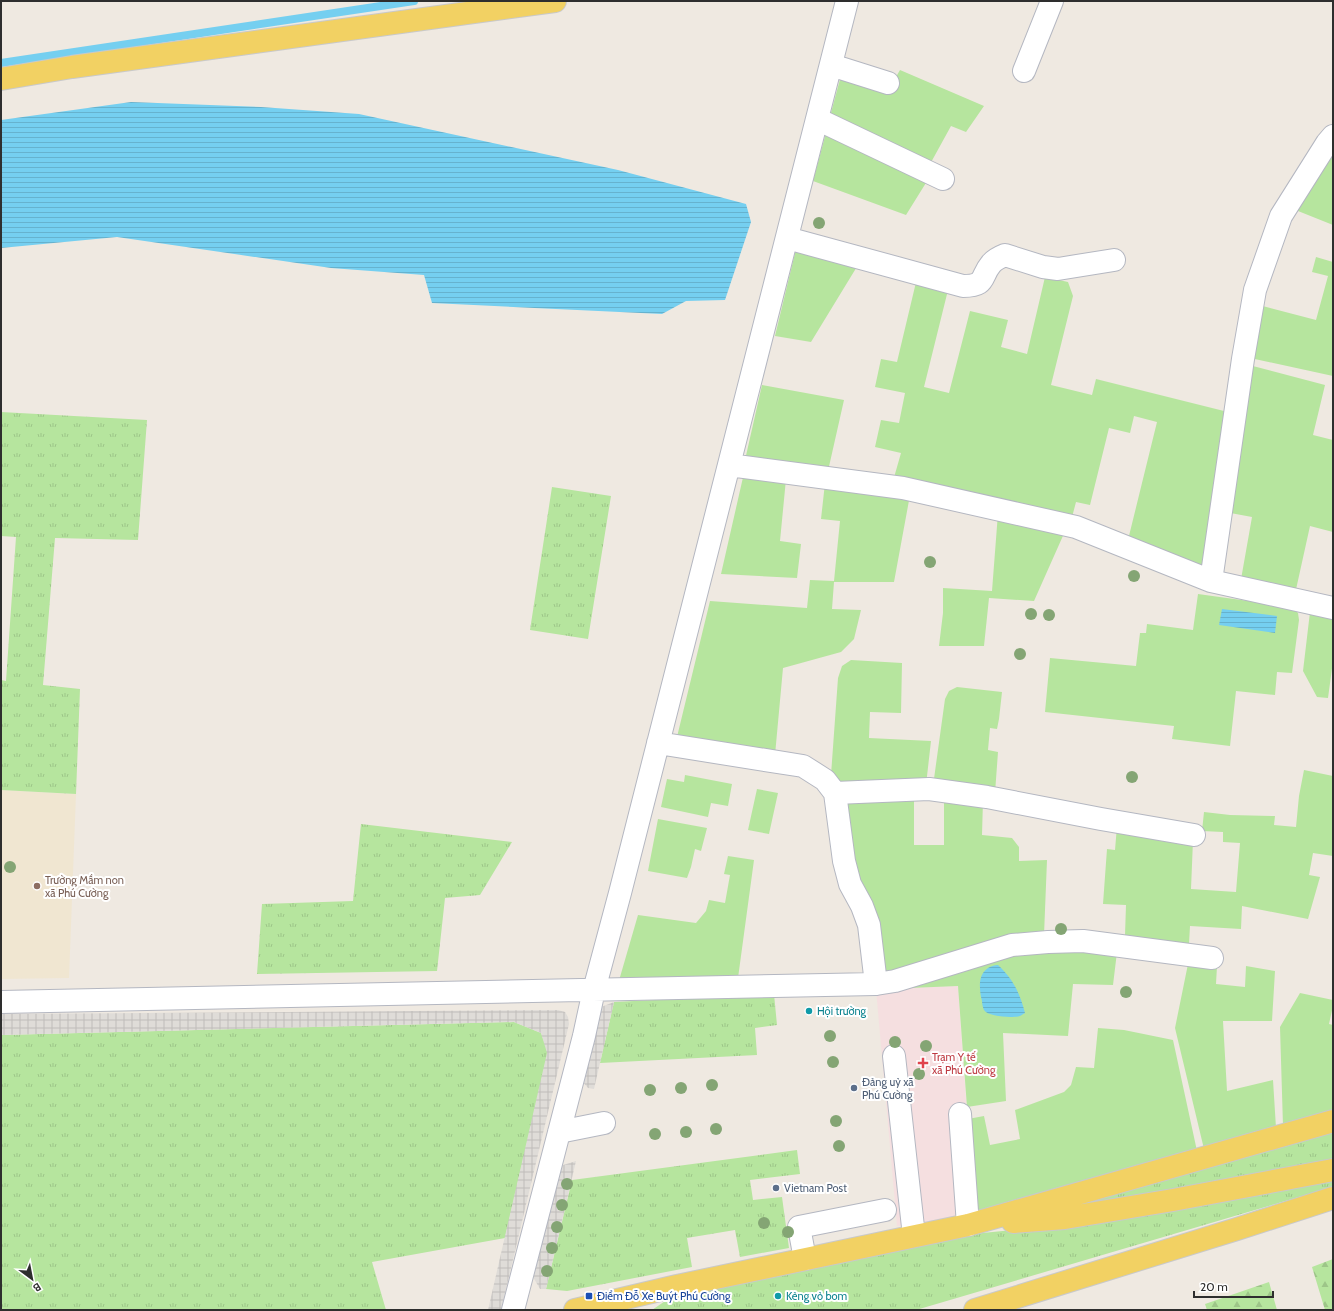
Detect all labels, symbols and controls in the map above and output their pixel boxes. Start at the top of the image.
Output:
place label: Trường Mầm non xã Phú Cường [45,873,124,900]
marker: Trường Mầm non xã Phú Cường [32,881,42,891]
place label: Hội trường [817,1004,867,1018]
marker: Hội trường [804,1006,814,1016]
place label: Trạm Y tế xã Phú Cường [932,1050,996,1077]
marker: Trạm Y tế xã Phú Cường [917,1057,929,1069]
place label: Đảng uỷ xã Phú Cường [862,1075,914,1102]
marker: Đảng uỷ xã Phú Cường [849,1083,859,1093]
place label: Vietnam Post [784,1181,847,1195]
marker: Vietnam Post [771,1183,781,1193]
north arrow [12,1259,52,1299]
scale bar [1194,1273,1273,1299]
text: 20 m [1200,1279,1228,1294]
text: B [31,1280,44,1295]
place label: Điểm Đỗ Xe Buýt Phú Cường [597,1289,731,1303]
place label: Kẻng vỏ bom [786,1289,848,1303]
marker: Điểm Đỗ Xe Buýt Phú Cường [584,1291,594,1301]
marker: Kẻng vỏ bom [773,1291,783,1301]

